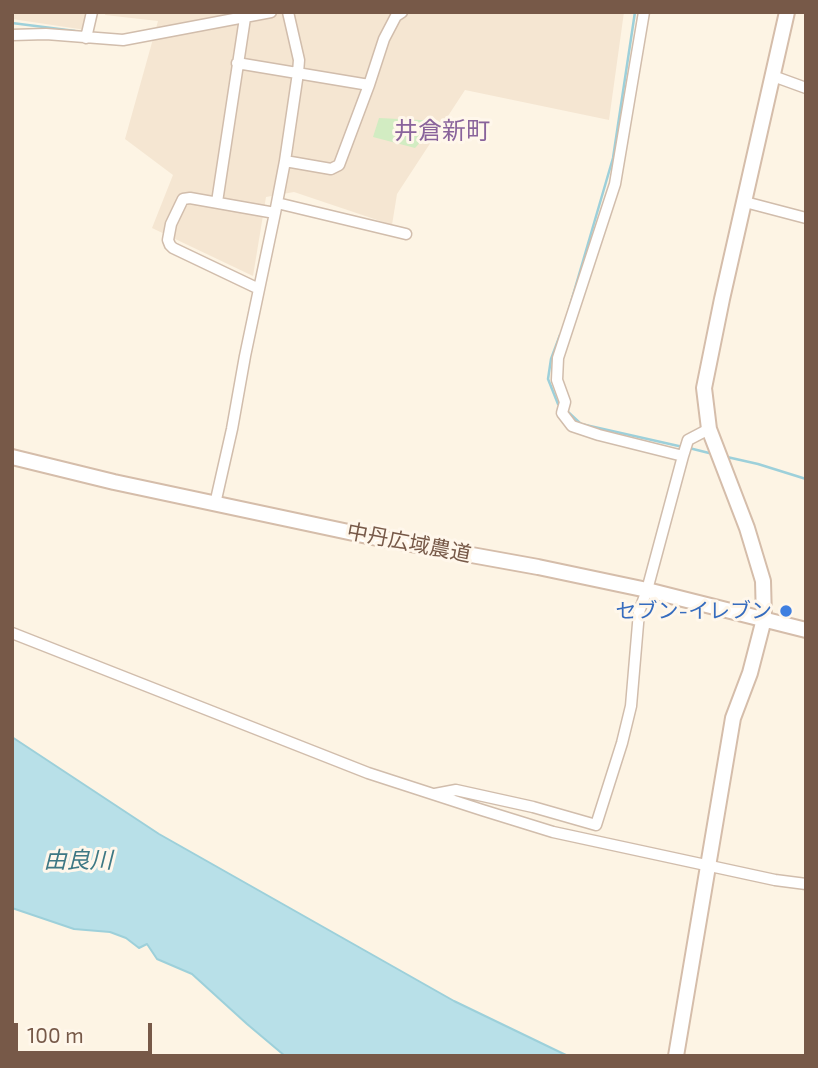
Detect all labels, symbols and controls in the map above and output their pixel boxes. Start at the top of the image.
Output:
district label: 井倉新町 [394,117,490,145]
street label: 中丹広域農道 [345,519,473,567]
place label: セブン-イレブン [616,598,772,624]
marker: セブン-イレブン [778,603,794,619]
water label: 由良川 [44,846,112,874]
scale bar [18,1009,156,1052]
text: 100 m [27,1022,84,1047]

